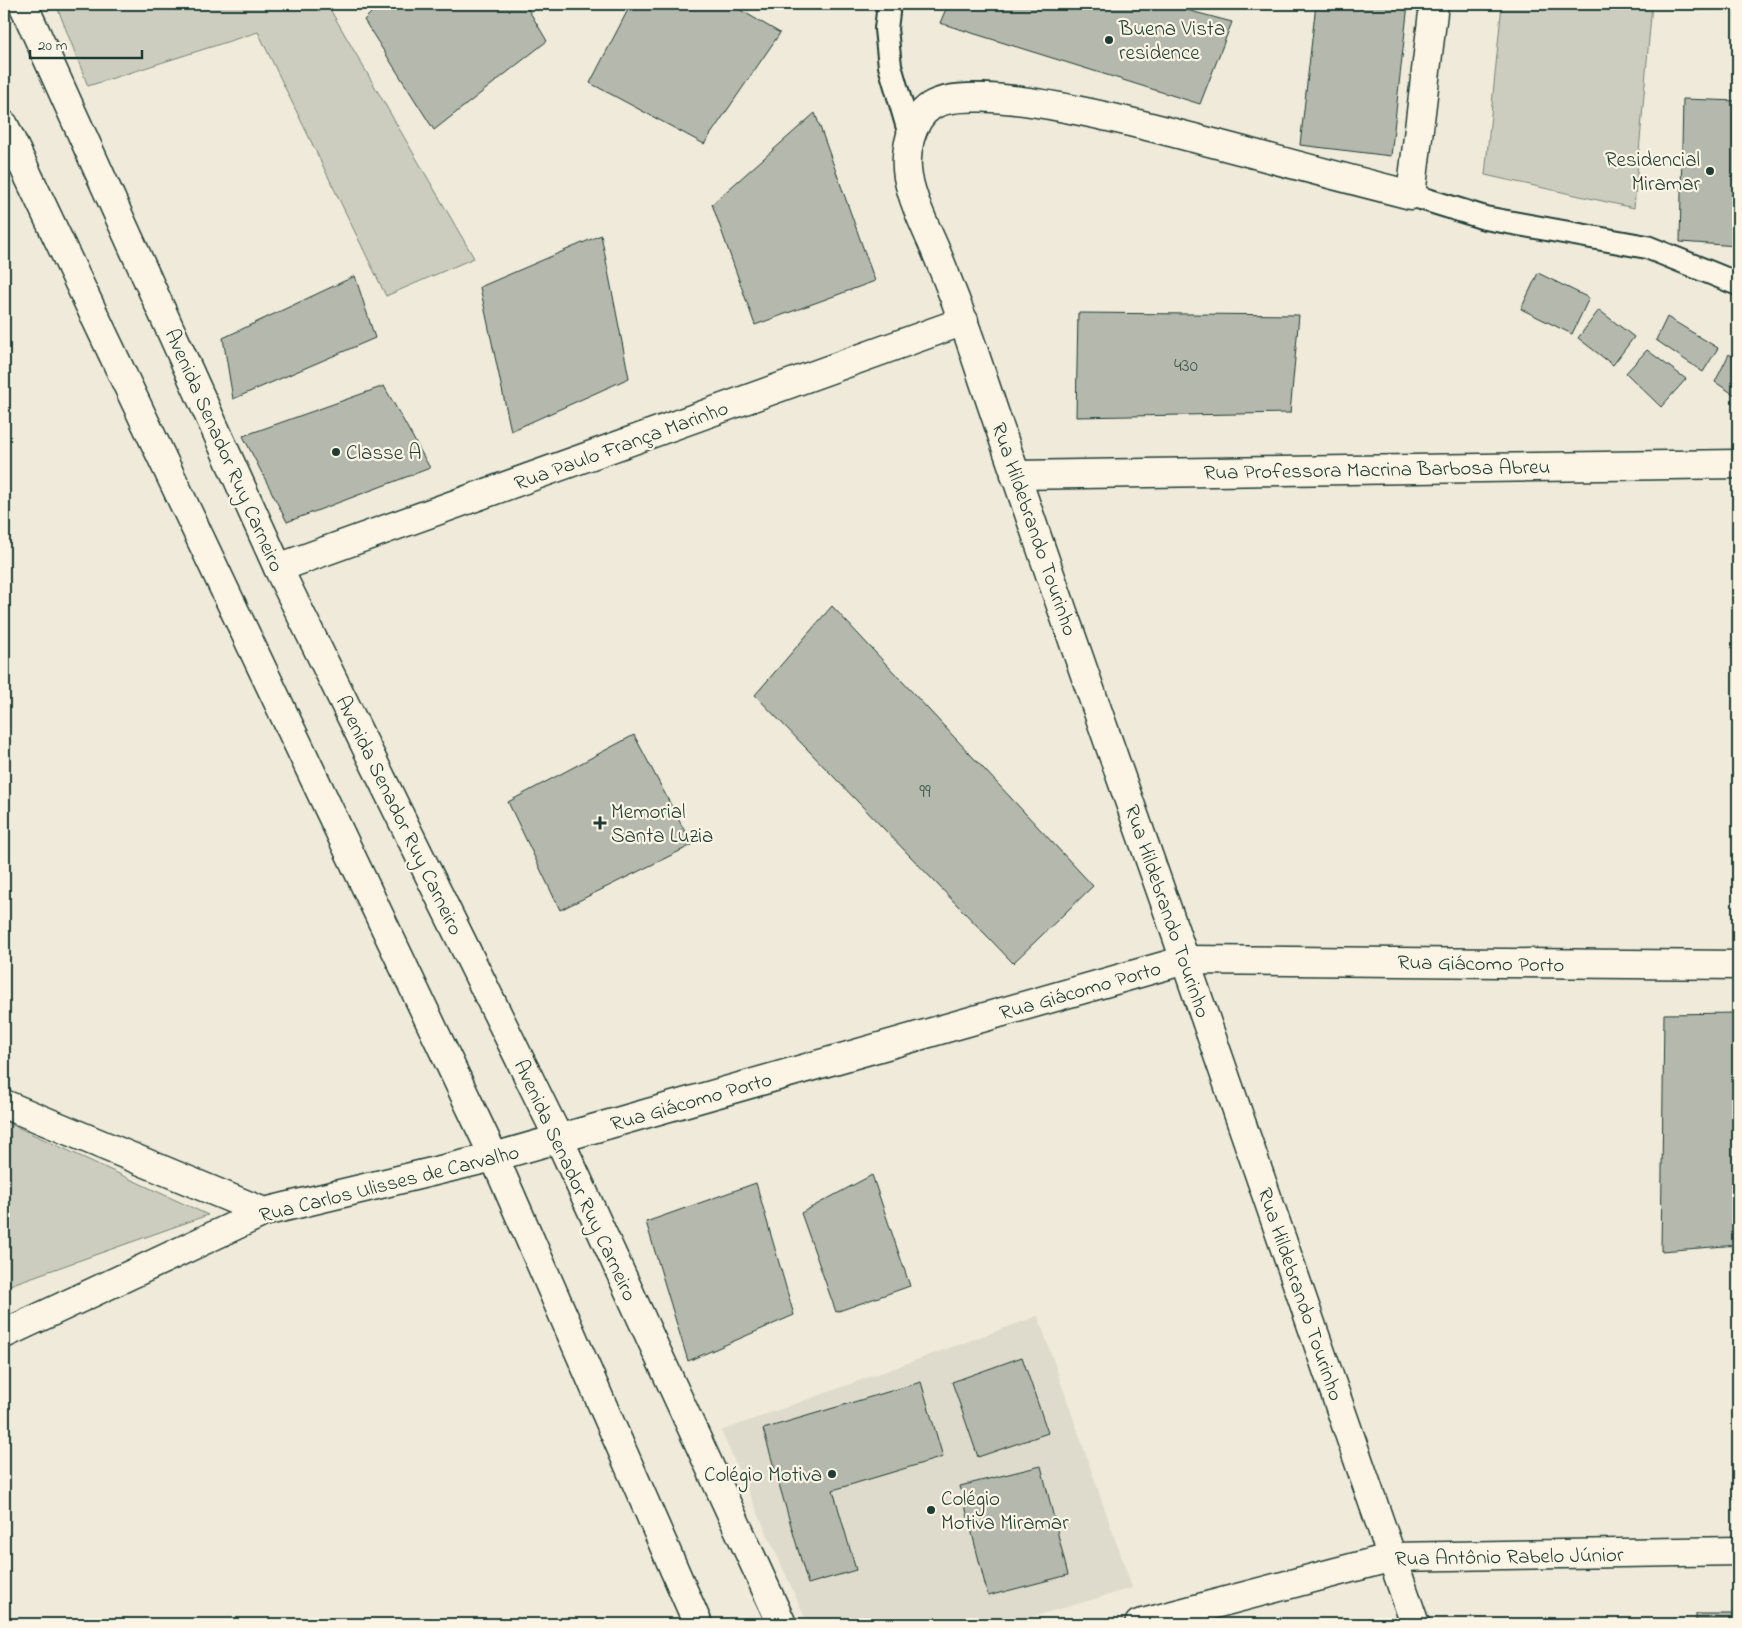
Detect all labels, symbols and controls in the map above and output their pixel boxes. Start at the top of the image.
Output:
place label: Buena Vista residence [1118,15,1225,69]
scale bar [30,28,142,60]
marker: Buena Vista residence [1103,34,1115,46]
text: 20 m [38,35,68,57]
place label: Residencial Miramar [1605,146,1700,200]
marker: Residencial Miramar [1704,165,1716,177]
street label: Avenida Senador Ruy Carneiro [154,324,290,578]
house number: 430 [1174,353,1198,380]
street label: Rua Paulo França Marinho [511,394,733,500]
street label: Rua Hildebrando Tourinho [983,419,1084,640]
place label: Classe A [346,439,421,469]
marker: Classe A [330,446,342,458]
street label: Rua Professora Macrina Barbosa Abreu [1203,453,1551,489]
street label: Avenida Senador Ruy Carneiro [325,691,469,942]
house number: 99 [919,779,931,806]
place label: Memorial Santa Luzia [611,798,713,852]
street label: Rua Hildebrando Tourinho [1116,801,1217,1022]
marker: Memorial Santa Luzia [593,816,607,830]
street label: Rua Giácomo Porto [1397,949,1565,981]
street label: Rua Giácomo Porto [996,955,1165,1029]
street label: Avenida Senador Ruy Carneiro [503,1055,643,1308]
street label: Rua Giácomo Porto [607,1066,776,1140]
street label: Rua Carlos Ulisses de Carvalho [256,1138,523,1232]
street label: Rua Hildebrando Tourinho [1249,1184,1350,1405]
place label: Colégio Motiva [704,1461,822,1493]
marker: Colégio Motiva [826,1468,838,1480]
place label: Colégio Motiva Miramar [941,1485,1069,1539]
marker: Colégio Motiva Miramar [925,1504,937,1516]
street label: Rua Antônio Rabelo Júnior [1394,1541,1624,1575]

